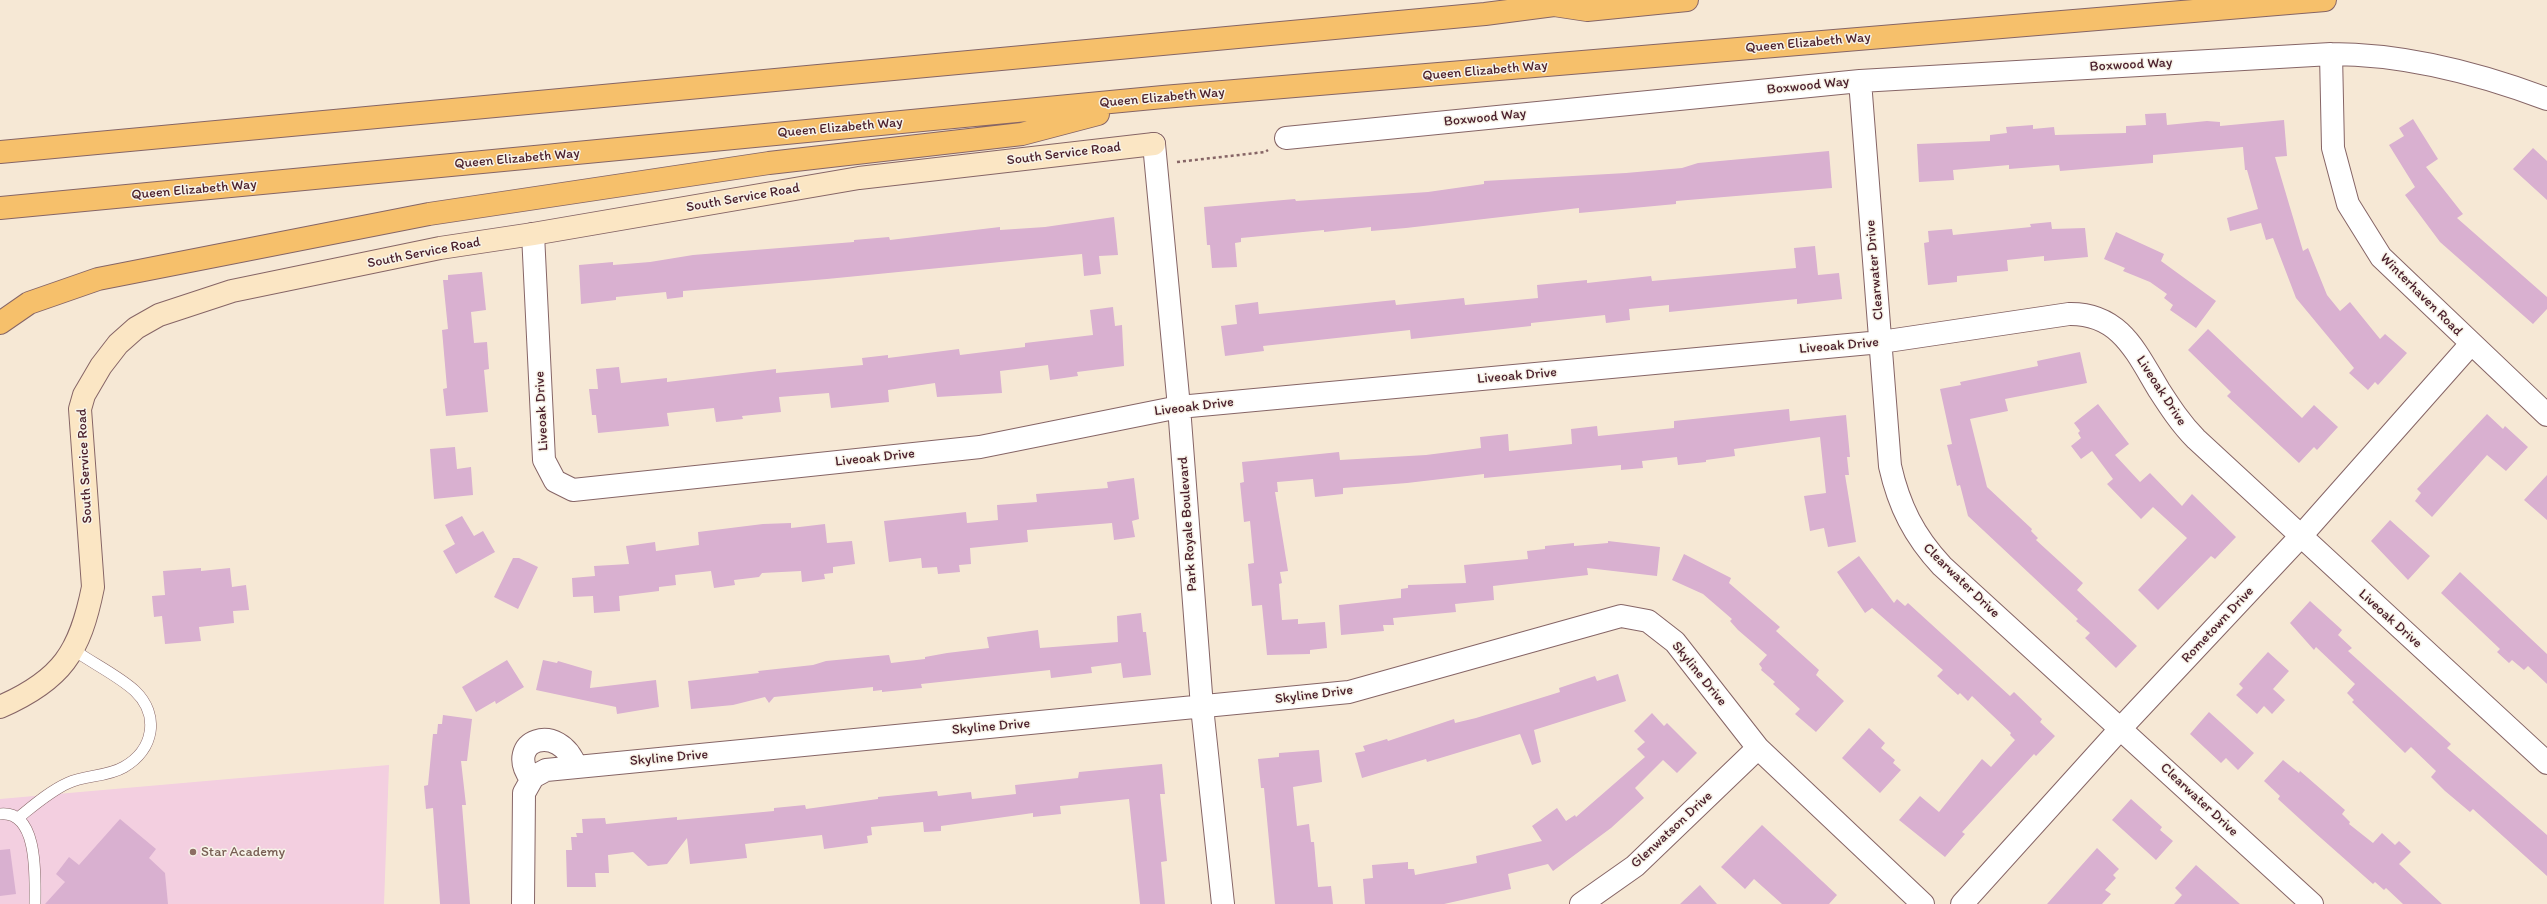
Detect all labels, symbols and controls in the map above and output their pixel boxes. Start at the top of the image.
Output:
street label: Queen Elizabeth Way [1745,29,1871,57]
street label: Boxwood Way [2089,54,2173,76]
street label: Queen Elizabeth Way [1422,57,1548,85]
street label: Boxwood Way [1766,73,1850,99]
street label: Queen Elizabeth Way [1099,84,1225,112]
street label: Boxwood Way [1443,105,1527,131]
street label: Queen Elizabeth Way [777,114,903,142]
street label: South Service Road [1006,139,1122,169]
street label: Queen Elizabeth Way [454,145,580,173]
street label: Queen Elizabeth Way [131,176,257,204]
street label: South Service Road [685,180,801,216]
street label: Clearwater Drive [1862,219,1888,321]
street label: South Service Road [366,234,482,272]
street label: Winterhaven Road [2376,250,2466,340]
street label: Liveoak Drive [1798,334,1880,358]
street label: Liveoak Drive [2132,353,2190,429]
street label: Liveoak Drive [1476,364,1558,388]
street label: Liveoak Drive [532,371,552,451]
street label: Liveoak Drive [1153,394,1235,420]
street label: South Service Road [74,408,96,524]
street label: Liveoak Drive [834,445,916,471]
street label: Park Royale Boulevard [1175,456,1201,592]
street label: Clearwater Drive [1919,540,2003,622]
street label: Rometown Drive [2178,583,2258,667]
street label: Liveoak Drive [2355,586,2425,652]
street label: Skyline Drive [1668,638,1730,710]
street label: Skyline Drive [1274,682,1354,708]
street label: Skyline Drive [951,715,1031,739]
street label: Skyline Drive [629,746,709,770]
street label: Clearwater Drive [2157,760,2241,840]
street label: Glenwatson Drive [1628,788,1716,872]
place label: Star Academy [201,844,285,860]
marker: Star Academy [188,847,198,857]

